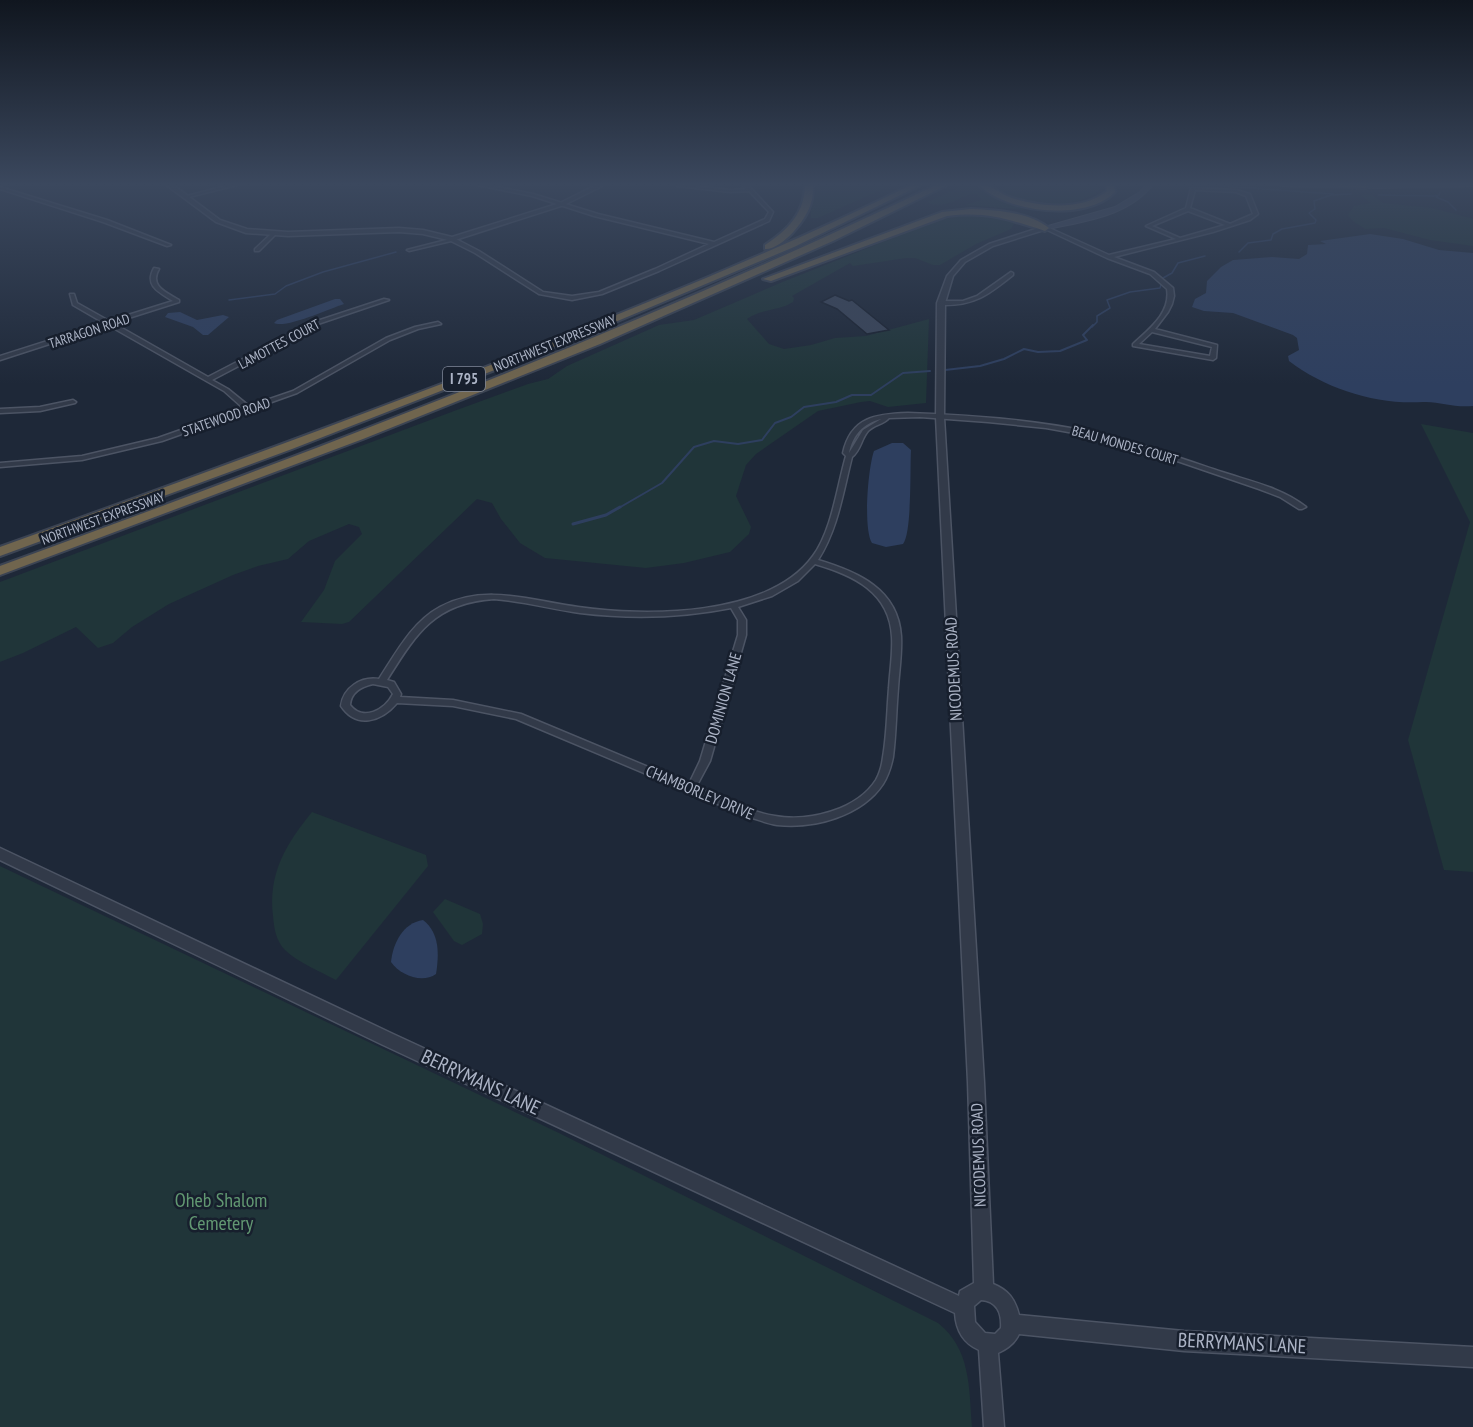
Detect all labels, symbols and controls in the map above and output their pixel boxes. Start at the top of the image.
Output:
street label: TARRAGON ROAD [46,309,132,353]
street label: NORTHWEST EXPRESSWAY [491,310,619,376]
street label: LAMOTTES COURT [235,315,324,373]
road number: I 795 [443,367,485,391]
street label: STATEWOOD ROAD [180,393,272,441]
street label: BEAU MONDES COURT [1070,421,1181,469]
street label: NORTHWEST EXPRESSWAY [39,487,168,549]
street label: NICODEMUS ROAD [940,617,966,721]
street label: DOMINION LANE [700,650,746,746]
street label: CHAMBORLEY DRIVE [643,760,757,824]
street label: BERRYMANS LANE [417,1043,545,1121]
street label: NICODEMUS ROAD [966,1103,990,1207]
park label: Oheb Shalom Cemetery [175,1187,267,1236]
street label: BERRYMANS LANE [1177,1327,1307,1359]

